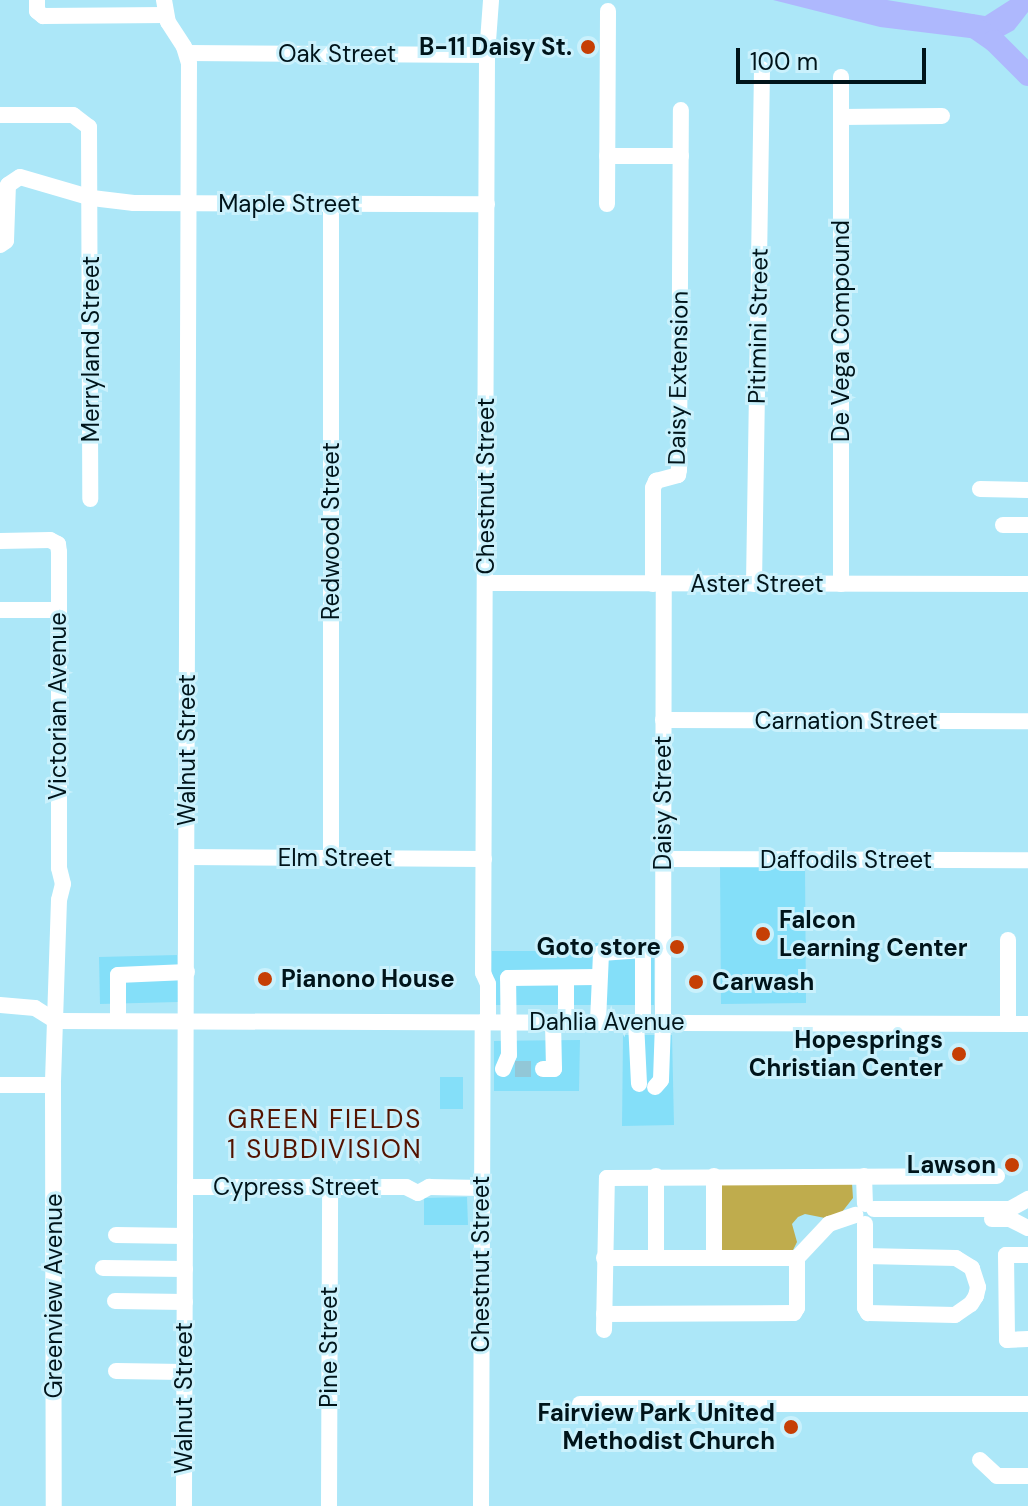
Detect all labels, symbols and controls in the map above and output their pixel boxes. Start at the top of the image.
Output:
scale bar [740,32,930,82]
place label: B-11 Daisy St. [419,33,572,61]
marker: B-11 Daisy St. [579,38,597,56]
street label: Oak Street [278,40,396,68]
text: 100 m [750,46,818,77]
street label: Maple Street [218,190,360,218]
street label: De Vega Compound [827,220,855,442]
street label: Pitimini Street [742,248,774,404]
street label: Merryland Street [77,256,105,442]
street label: Daisy Extension [662,291,694,465]
street label: Chestnut Street [472,398,500,574]
street label: Redwood Street [317,442,345,620]
street label: Aster Street [690,570,824,598]
street label: Victorian Avenue [44,612,72,800]
street label: Walnut Street [173,674,201,826]
street label: Carnation Street [754,707,938,735]
street label: Daisy Street [649,736,677,870]
street label: Elm Street [278,844,392,872]
street label: Daffodils Street [760,846,932,874]
place label: Falcon Learning Center [779,906,968,962]
marker: Falcon Learning Center [754,925,772,943]
place label: Goto store [537,933,661,961]
marker: Goto store [668,938,686,956]
place label: Pianono House [281,965,455,993]
place label: Carwash [712,968,814,996]
marker: Pianono House [256,970,274,988]
marker: Carwash [687,973,705,991]
street label: Dahlia Avenue [529,1008,685,1036]
place label: Hopesprings Christian Center [749,1026,943,1082]
marker: Hopesprings Christian Center [950,1045,968,1063]
district label: GREEN FIELDS 1 SUBDIVISION [227,1104,423,1166]
place label: Lawson [907,1151,996,1179]
marker: Lawson [1003,1156,1021,1174]
street label: Cypress Street [213,1173,379,1201]
street label: Chestnut Street [467,1176,495,1352]
street label: Greenview Avenue [40,1193,68,1399]
street label: Pine Street [315,1286,343,1408]
street label: Walnut Street [170,1322,198,1474]
place label: Fairview Park United Methodist Church [537,1399,775,1455]
marker: Fairview Park United Methodist Church [782,1418,800,1436]

